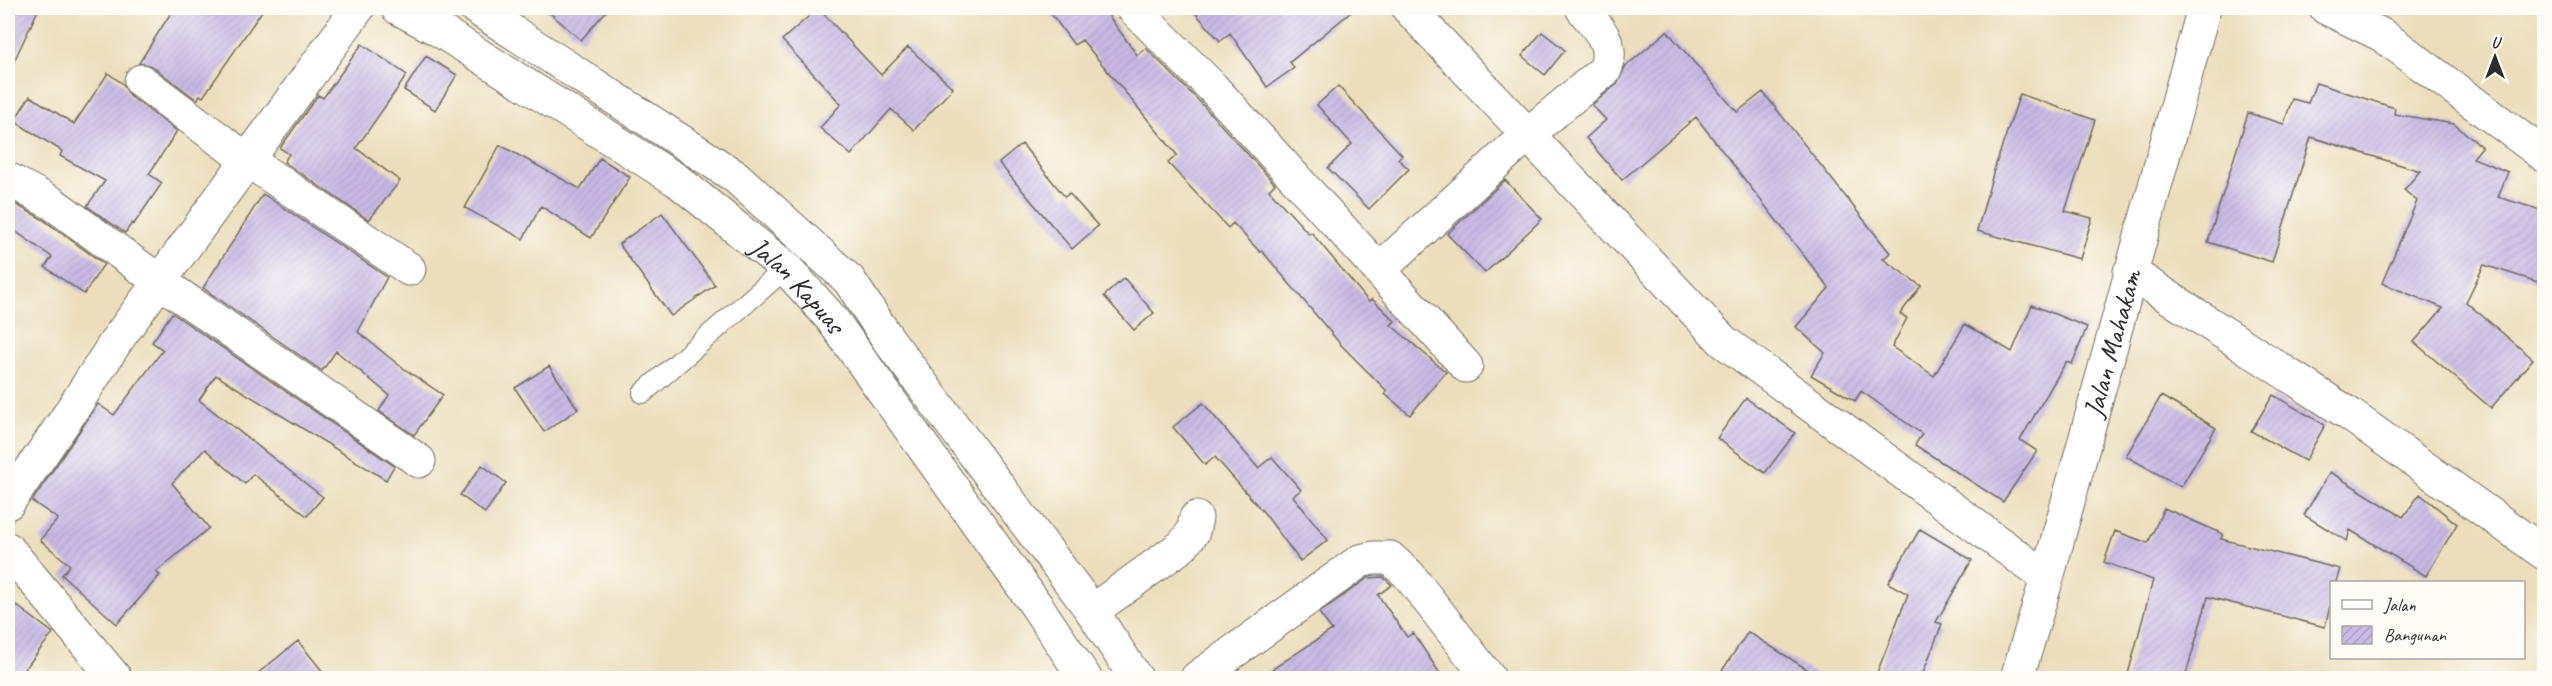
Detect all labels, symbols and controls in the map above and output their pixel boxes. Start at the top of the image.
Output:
north arrow [2465,27,2525,87]
text: U [2491,33,2502,53]
street label: Jalan Kapuas [741,228,854,342]
street label: Jalan Mahakam [2075,264,2150,423]
legend [2330,581,2525,659]
text: Jalan [2383,594,2416,616]
text: Bangunan [2384,624,2447,646]

